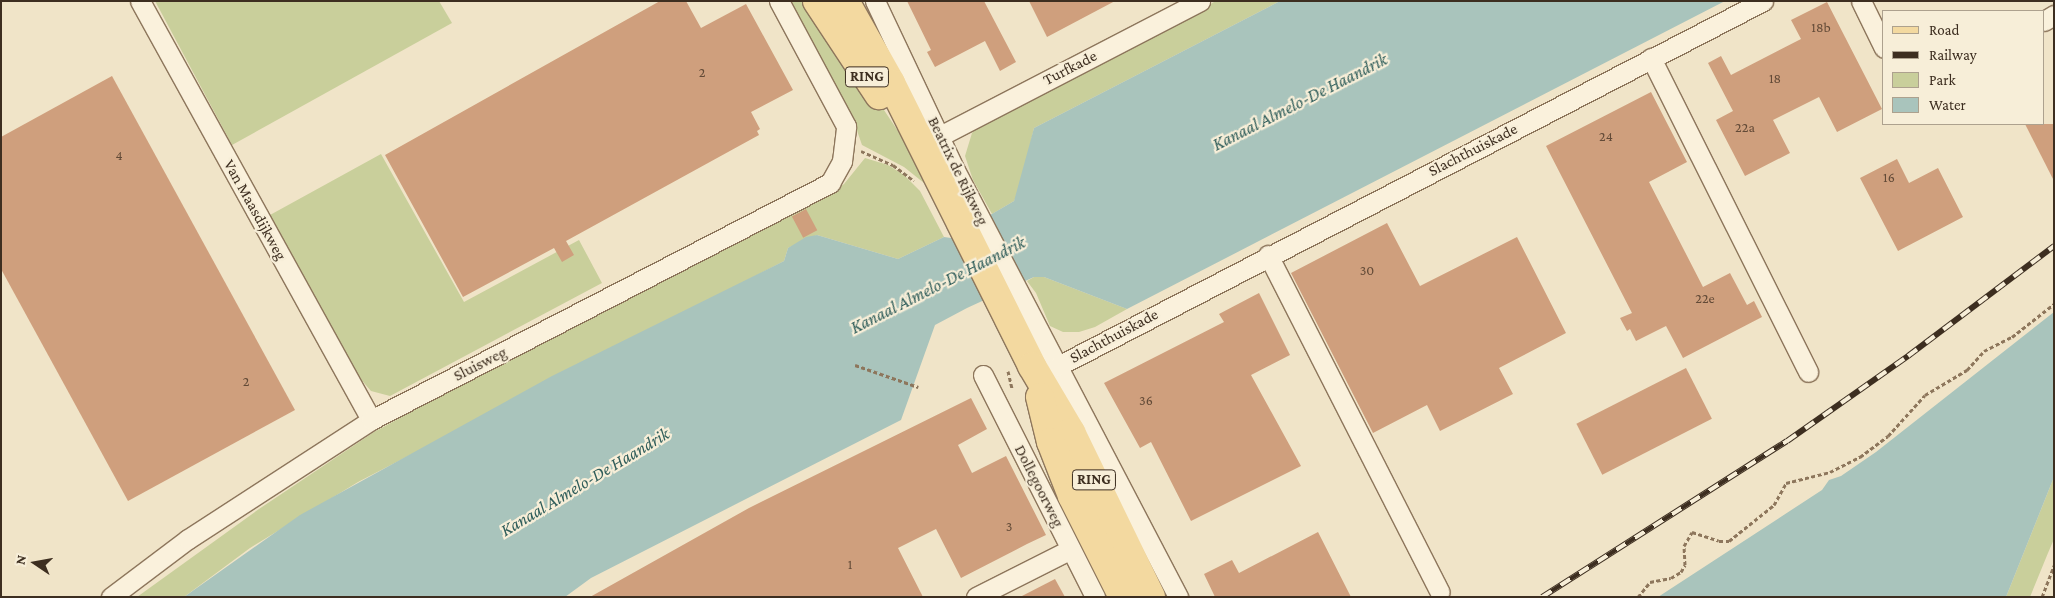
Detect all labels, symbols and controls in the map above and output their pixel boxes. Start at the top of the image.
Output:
legend [1882,10,2045,125]
house number: 18b [1811,19,1831,35]
text: Road [1929,22,1959,38]
street label: Turfkade [1040,46,1100,90]
text: Railway [1929,47,1977,63]
water label: Kanaal Almelo-De Haandrik [1209,48,1391,156]
house number: 2 [699,64,705,80]
road number: RING [844,64,890,90]
house number: 18 [1769,70,1781,86]
text: Park [1929,72,1956,88]
text: Water [1929,97,1966,113]
street label: Beatrix de Rijkweg [923,114,993,228]
street label: Slachthuiskade [1425,119,1521,181]
house number: 22a [1735,119,1755,135]
house number: 24 [1599,128,1613,144]
house number: 4 [115,147,123,163]
street label: Van Maasdijkweg [219,156,291,264]
house number: 16 [1883,169,1895,185]
water label: Kanaal Almelo-De Haandrik [847,231,1029,339]
house number: 30 [1360,262,1374,278]
house number: 22e [1695,290,1715,306]
street label: Slachthuiskade [1066,305,1162,367]
street label: Sluisweg [450,343,510,385]
house number: 2 [243,373,249,389]
house number: 36 [1139,392,1153,408]
water label: Kanaal Almelo-De Haandrik [497,423,673,541]
street label: Dollegoorweg [1010,442,1068,530]
road number: RING [1072,468,1116,492]
house number: 3 [1006,518,1012,534]
north arrow [10,538,60,588]
text: N [12,554,29,566]
house number: 1 [848,556,852,572]

